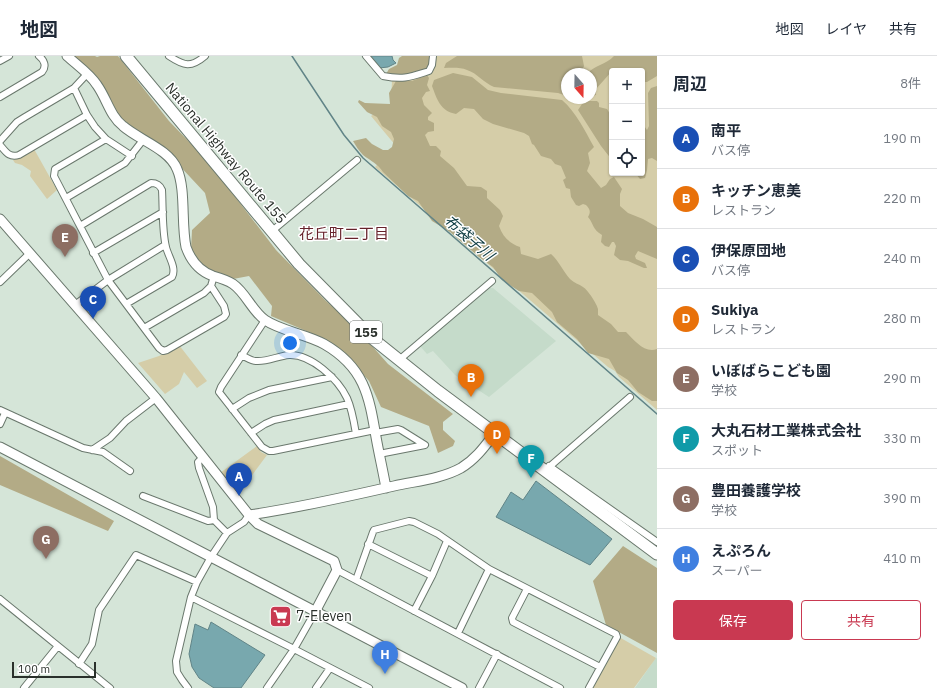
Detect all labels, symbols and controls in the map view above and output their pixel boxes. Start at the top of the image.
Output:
text: 地図 [20,17,58,41]
text: 地図 [775,20,803,38]
text: レイヤ [825,20,867,38]
text: 共有 [889,20,917,38]
north arrow [561,68,597,104]
map controls [609,68,645,176]
button: + [609,68,645,104]
text: 周辺 [673,73,707,95]
text: 8件 [900,75,921,92]
street label: National Highway Route 155 [162,79,290,227]
button: − [609,104,645,140]
text: 南平 [711,121,741,140]
text: A [682,130,690,147]
text: 190 m [883,130,921,147]
button: locate [609,140,645,176]
text: バス停 [711,142,750,159]
text: キッチン恵美 [711,181,801,200]
text: B [682,190,690,207]
text: 220 m [883,190,921,207]
text: レストラン [711,202,776,219]
water label: 布袋子川 [440,211,500,266]
pin: E [52,224,78,257]
district label: 花丘町二丁目 [299,224,389,243]
text: 伊保原団地 [711,241,786,260]
text: C [682,250,690,267]
text: 240 m [883,250,921,267]
text: バス停 [711,262,750,279]
pin: C [80,286,106,319]
text: Sukiya [711,300,759,319]
text: D [681,310,691,327]
text: 280 m [883,310,921,327]
road number: 155 [350,321,382,343]
text: レストラン [711,321,776,338]
your location [280,333,300,353]
text: いぼばらこども園 [711,361,831,380]
pin: B [458,364,484,397]
text: E [682,370,690,387]
text: 290 m [883,370,921,387]
text: 学校 [711,382,737,399]
pin: D [484,421,510,454]
text: 大丸石材工業株式会社 [711,421,861,440]
text: F [682,430,690,447]
text: 330 m [883,430,921,447]
text: スポット [711,442,763,459]
pin: F [518,445,544,478]
pin: A [226,463,252,496]
text: 豊田養護学校 [711,481,801,500]
text: G [681,490,691,507]
text: 390 m [883,490,921,507]
text: 学校 [711,502,737,519]
pin: G [33,526,59,559]
text: えぷろん [711,541,771,560]
text: H [681,550,691,567]
text: 410 m [883,550,921,567]
text: スーパー [711,562,763,579]
button: 保存 [673,600,793,640]
button: 共有 [801,600,921,640]
supermarket icon: 7-Eleven [267,603,293,629]
place label: 7-Eleven [296,607,352,625]
pin: H [372,641,398,674]
scale bar [12,660,96,679]
text: 100 m [18,662,50,676]

